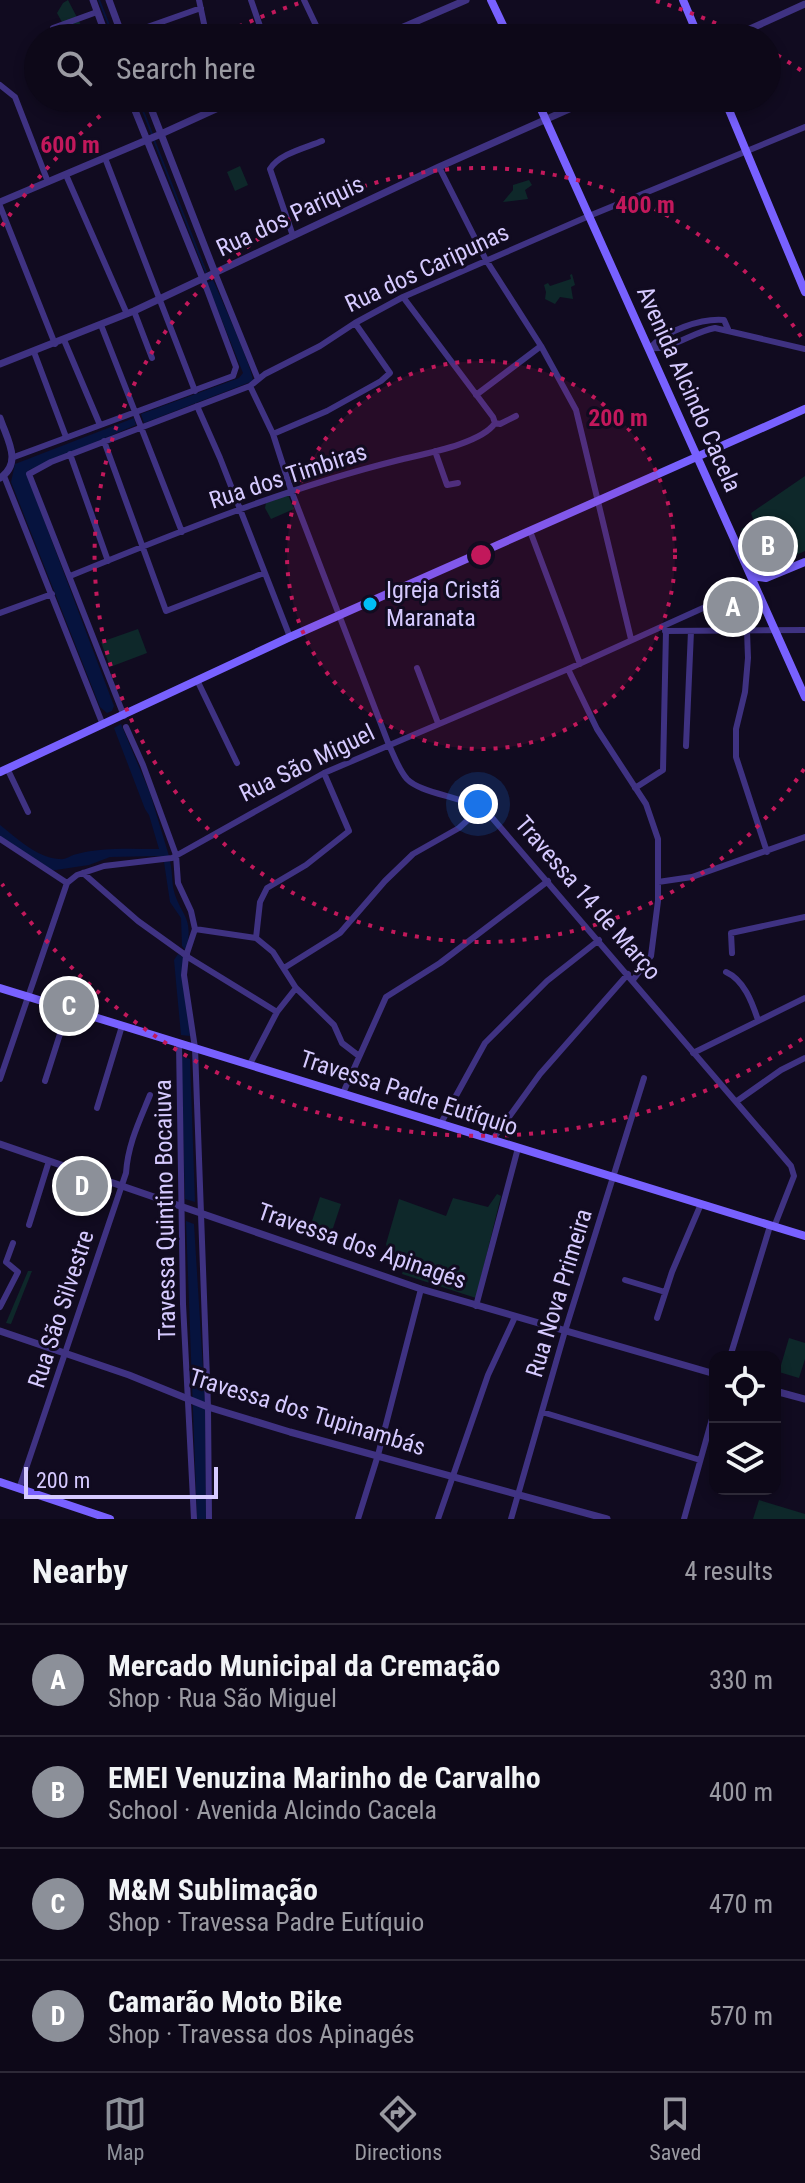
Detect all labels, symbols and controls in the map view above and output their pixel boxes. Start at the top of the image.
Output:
search box [24,24,781,112]
icon: search [52,46,96,90]
text: Search here [116,51,256,86]
text: 600 m [40,131,100,159]
street label: Rua dos Pariquis [212,170,368,262]
text: 400 m [615,191,675,219]
street label: Rua dos Caripunas [341,218,513,318]
street label: Avenida Alcindo Cacela [631,282,747,496]
text: 200 m [588,404,648,432]
street label: Rua dos Timbiras [206,437,370,515]
pin: B [742,516,794,576]
centre of rings [467,541,495,569]
place label: Igreja Cristã Maranata [386,576,501,632]
pin: A [707,577,759,637]
marker: Igreja Cristã Maranata [361,595,379,613]
street label: Rua São Miguel [235,718,379,808]
your location [458,784,498,824]
street label: Travessa 14 de Março [509,810,667,986]
pin: C [43,976,95,1036]
street label: Travessa Padre Eutíquio [296,1045,522,1141]
street label: Travessa Quintino Bocaiuva [149,1079,181,1341]
pin: D [56,1156,108,1216]
street label: Travessa dos Apinagés [254,1197,470,1295]
street label: Rua Nova Primeira [520,1205,598,1381]
street label: Rua São Silvestre [22,1227,100,1391]
map controls [709,1351,781,1495]
button: locate [709,1351,781,1423]
street label: Travessa dos Tupinambás [185,1363,429,1461]
button: layers [709,1423,781,1495]
scale bar [24,1463,218,1499]
text: 200 m [36,1468,90,1493]
text: Nearby [32,1551,128,1591]
text: 4 results [684,1556,773,1586]
text: Mercado Municipal da Cremação [108,1648,500,1683]
text: A [50,1665,66,1695]
text: 330 m [709,1665,773,1695]
text: Shop · Rua São Miguel [108,1683,337,1713]
text: EMEI Venuzina Marinho de Carvalho [108,1760,541,1795]
text: B [51,1777,65,1807]
text: 400 m [709,1777,773,1807]
text: School · Avenida Alcindo Cacela [108,1795,437,1825]
text: M&M Sublimação [108,1872,318,1907]
text: C [51,1889,65,1919]
text: 470 m [709,1889,773,1919]
text: Shop · Travessa Padre Eutíquio [108,1907,424,1937]
text: Camarão Moto Bike [108,1984,342,2019]
text: D [51,2001,65,2031]
text: 570 m [709,2001,773,2031]
text: Shop · Travessa dos Apinagés [108,2019,415,2049]
tab: Map [103,2092,147,2165]
tab: Directions [354,2092,442,2165]
tab: Saved [649,2092,702,2165]

